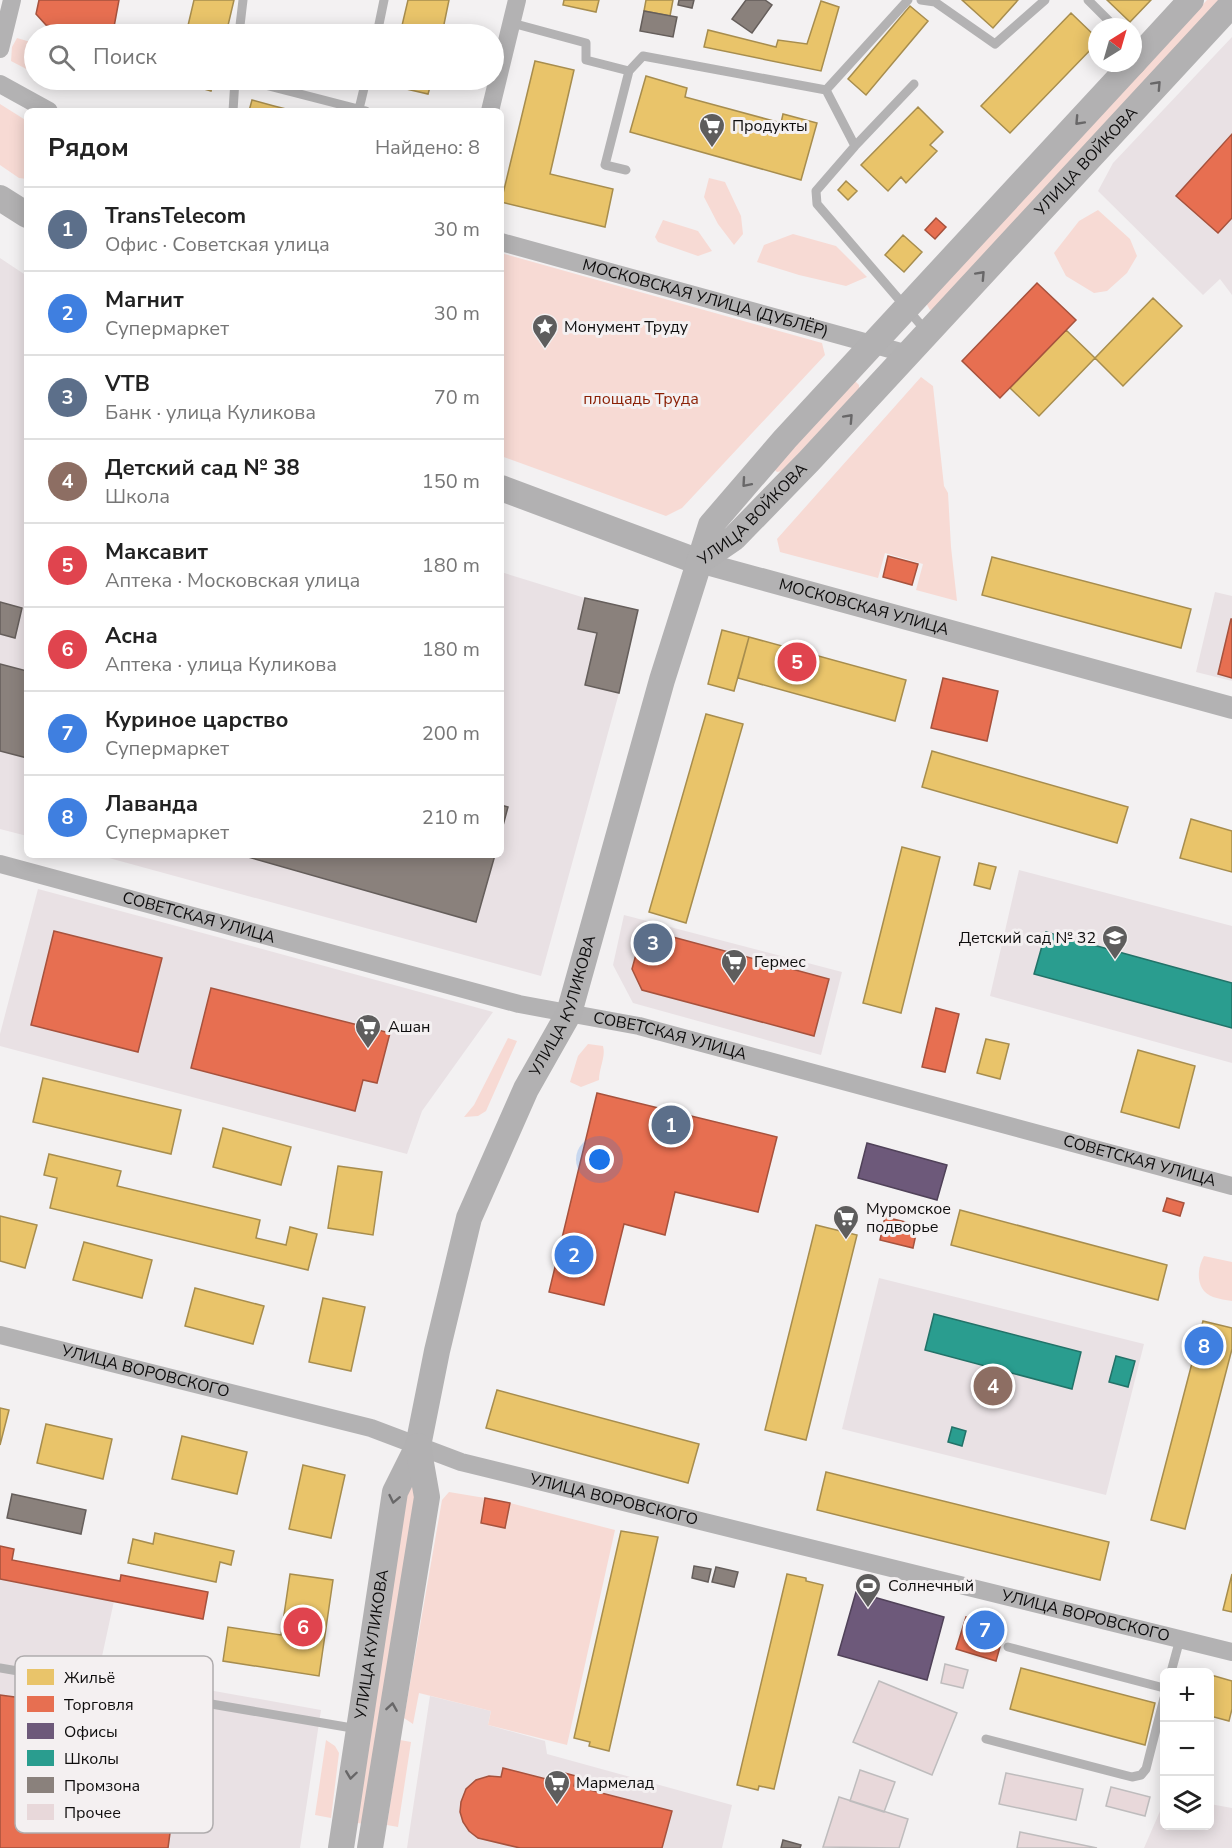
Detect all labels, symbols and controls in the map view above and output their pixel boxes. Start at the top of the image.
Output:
north arrow [1088,18,1142,72]
search box [24,24,504,90]
icon: search [45,41,78,74]
text: Поиск [93,42,157,72]
one-way arrow [1149,82,1160,93]
street label: УЛИЦА ВОЙКОВА [1029,102,1143,222]
supermarket icon: Продукты [697,111,727,149]
place label: Продукты [732,115,808,137]
one-way arrow [1075,115,1086,125]
text: Рядом [48,130,129,165]
text: Найдено: 8 [375,134,480,161]
text: TransTelecom [105,201,246,231]
text: 1 [62,216,74,243]
text: 30 m [434,216,480,243]
text: Офис · Советская улица [105,231,330,258]
street label: МОСКОВСКАЯ УЛИЦА (ДУБЛЁР) [580,254,831,343]
one-way arrow [974,271,985,281]
text: Магнит [105,285,184,315]
text: 2 [62,300,74,327]
text: 30 m [434,300,480,327]
place icon: Монумент Труду [530,312,560,350]
text: Супермаркет [105,315,229,342]
place label: Монумент Труду [564,316,689,338]
text: VTB [105,369,150,399]
text: 3 [62,384,74,411]
text: 70 m [434,384,480,411]
park label: площадь Труда [583,388,699,410]
text: Банк · улица Куликова [105,399,316,426]
one-way arrow [842,414,853,424]
text: Детский сад № 38 [105,453,300,483]
street label: УЛИЦА ВОЙКОВА [693,458,812,571]
text: 4 [62,468,74,495]
text: 150 m [422,468,480,495]
one-way arrow [742,477,753,487]
text: Школа [105,483,170,510]
text: Максавит [105,537,208,567]
text: 5 [62,552,74,579]
text: 180 m [422,552,480,579]
text: Аптека · Московская улица [105,567,360,594]
street label: МОСКОВСКАЯ УЛИЦА [776,573,952,641]
text: Асна [105,621,158,651]
text: 6 [62,636,74,663]
text: 180 m [422,636,480,663]
pin: 5 [778,640,816,684]
text: Аптека · улица Куликова [105,651,337,678]
text: Куриное царство [105,705,289,735]
text: 7 [62,720,74,747]
text: 200 m [422,720,480,747]
text: Супермаркет [105,735,229,762]
text: Лаванда [105,789,198,819]
text: 8 [62,804,74,831]
text: 210 m [422,804,480,831]
text: Супермаркет [105,819,229,846]
street label: СОВЕТСКАЯ УЛИЦА [120,887,278,949]
pin: 3 [634,920,672,966]
school or university icon: Детский сад № 32 [1100,923,1130,961]
place label: Детский сад № 32 [959,927,1096,949]
street label: УЛИЦА КУЛИКОВА [524,932,601,1081]
supermarket icon: Гермес [719,947,749,985]
place label: Гермес [754,951,806,973]
street label: СОВЕТСКАЯ УЛИЦА [592,1007,750,1066]
supermarket icon: Ашан [353,1012,383,1050]
place label: Ашан [388,1016,430,1038]
pin: 1 [652,1102,690,1148]
street label: СОВЕТСКАЯ УЛИЦА [1061,1130,1219,1192]
your location [585,1145,614,1174]
place label: Муромское подворье [866,1198,951,1238]
supermarket icon: Муромское подворье [831,1203,861,1241]
pin: 2 [554,1232,594,1278]
pin: 8 [1184,1324,1224,1368]
street label: УЛИЦА ВОРОВСКОГО [58,1340,232,1403]
pin: 4 [974,1364,1012,1408]
street label: УЛИЦА ВОРОВСКОГО [526,1468,700,1531]
one-way arrow [389,1494,402,1504]
street label: УЛИЦА КУЛИКОВА [350,1567,394,1722]
sports icon: Солнечный [853,1571,883,1609]
place label: Солнечный [888,1575,974,1597]
street label: УЛИЦА ВОРОВСКОГО [998,1584,1172,1647]
pin: 6 [284,1604,322,1650]
pin: 7 [966,1608,1004,1652]
legend [15,1656,213,1833]
text: Жильё [64,1667,115,1689]
map controls [1160,1668,1214,1830]
button: + [1160,1668,1214,1722]
text: Торговля [64,1694,134,1716]
one-way arrow [385,1703,397,1712]
text: Офисы [64,1721,118,1743]
button: − [1160,1722,1214,1776]
text: Школы [64,1748,119,1770]
supermarket icon: Мармелад [542,1768,572,1806]
one-way arrow [346,1770,358,1780]
place label: Мармелад [576,1772,655,1794]
text: Промзона [64,1775,140,1797]
button: layers [1160,1776,1214,1830]
text: Прочее [64,1802,121,1824]

